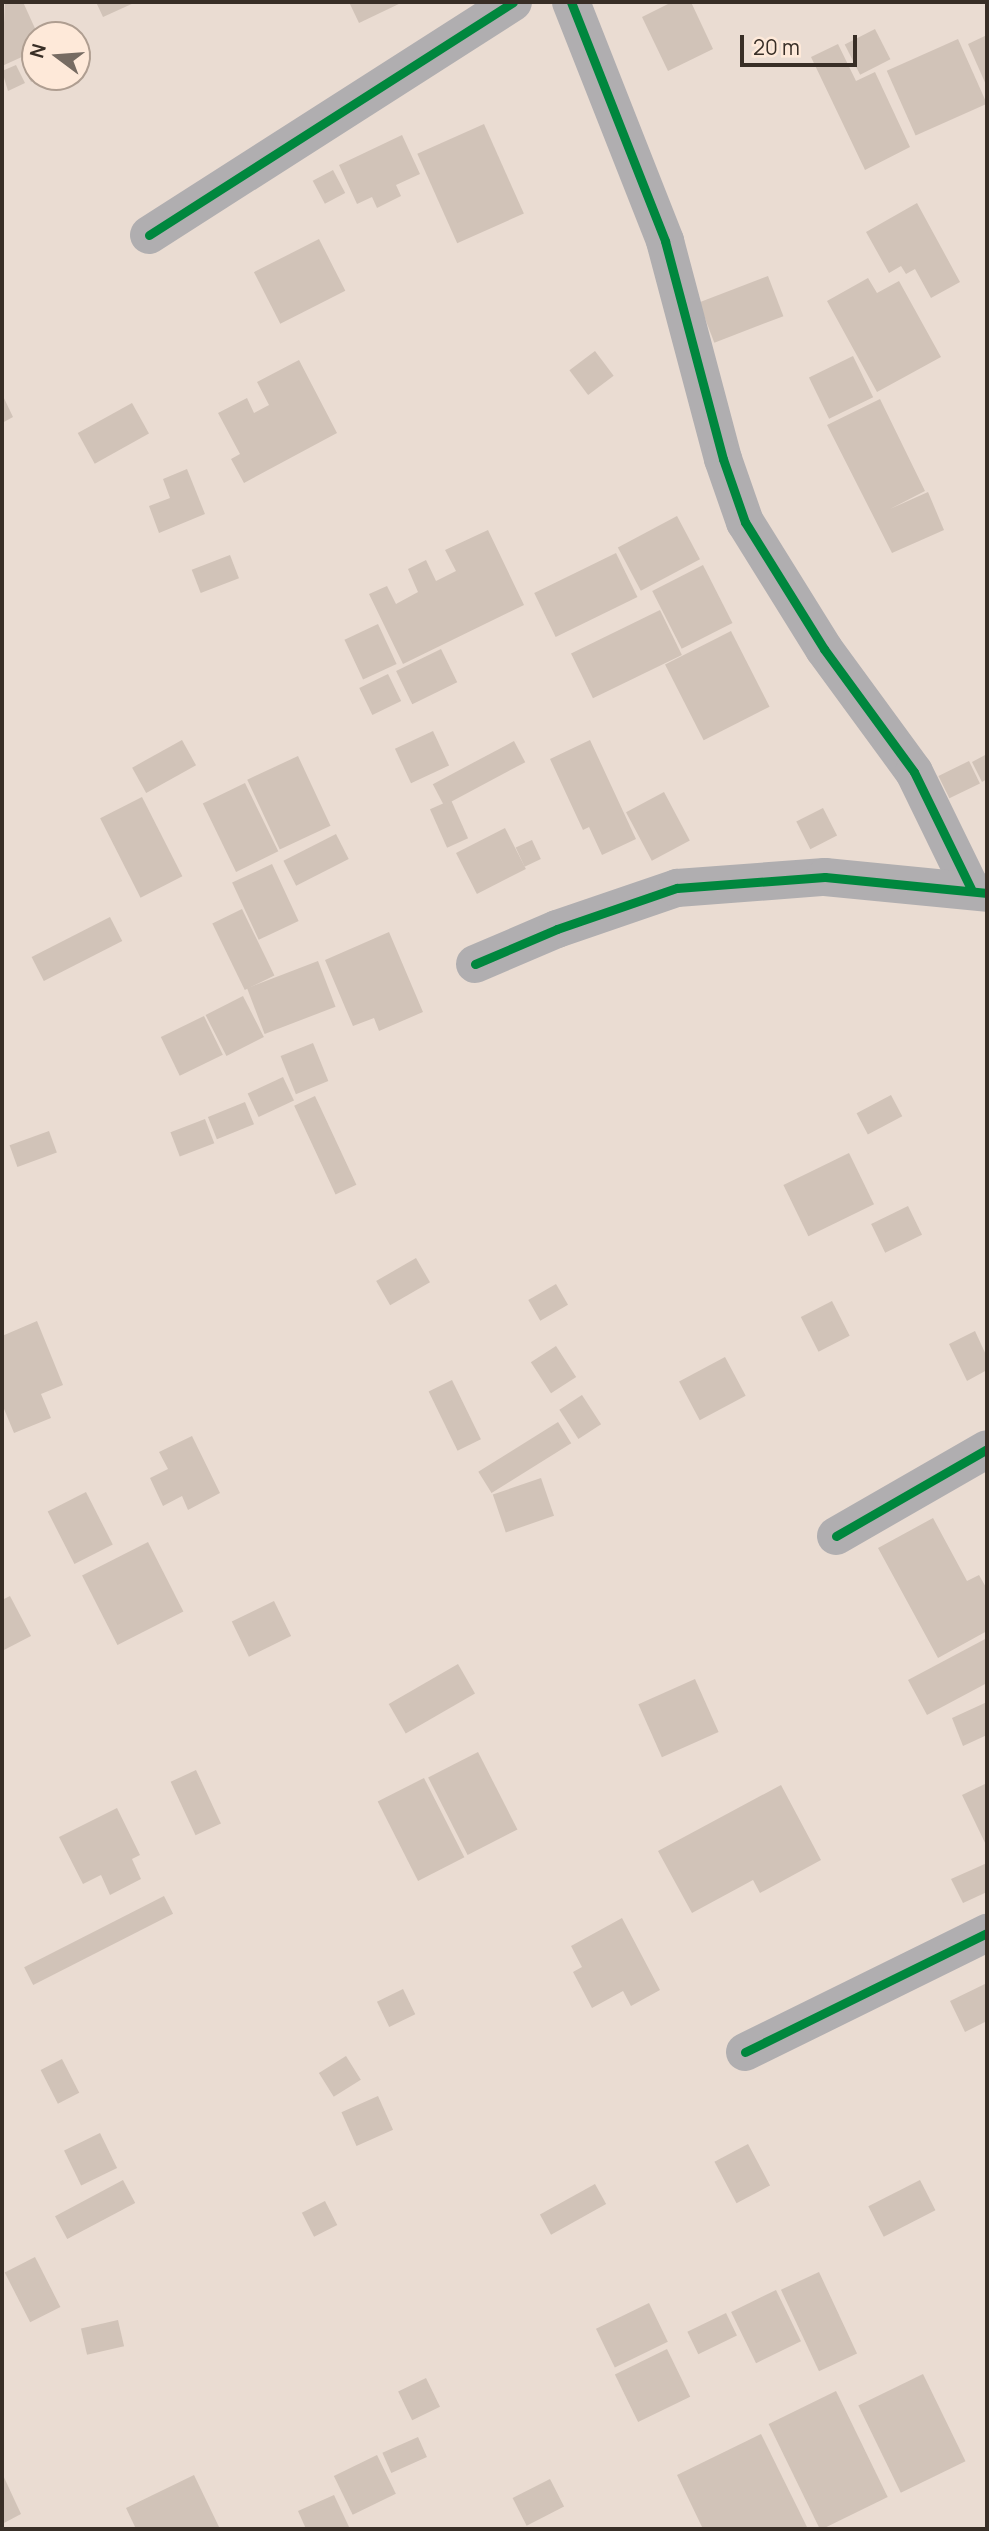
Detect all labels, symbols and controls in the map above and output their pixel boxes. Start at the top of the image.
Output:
north arrow [21,21,91,91]
scale bar [744,21,861,65]
text: 20 m [753,33,800,61]
text: N [23,41,52,61]

